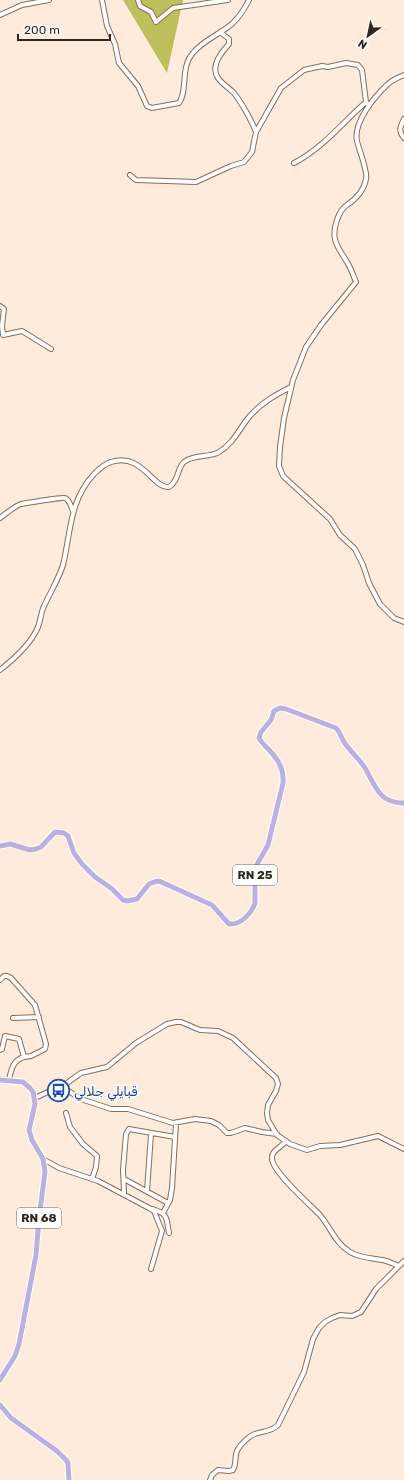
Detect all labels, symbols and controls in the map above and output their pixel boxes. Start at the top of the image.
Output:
scale bar [18,16,110,42]
north arrow [348,16,388,56]
text: 200 m [24,23,60,37]
text: N [356,36,370,52]
road number: RN 25 [233,865,277,885]
bus stop icon: قبايلي جلالي [46,1078,72,1104]
place label: قبايلي جلالي [74,1084,137,1101]
road number: RN 68 [17,1208,61,1228]

